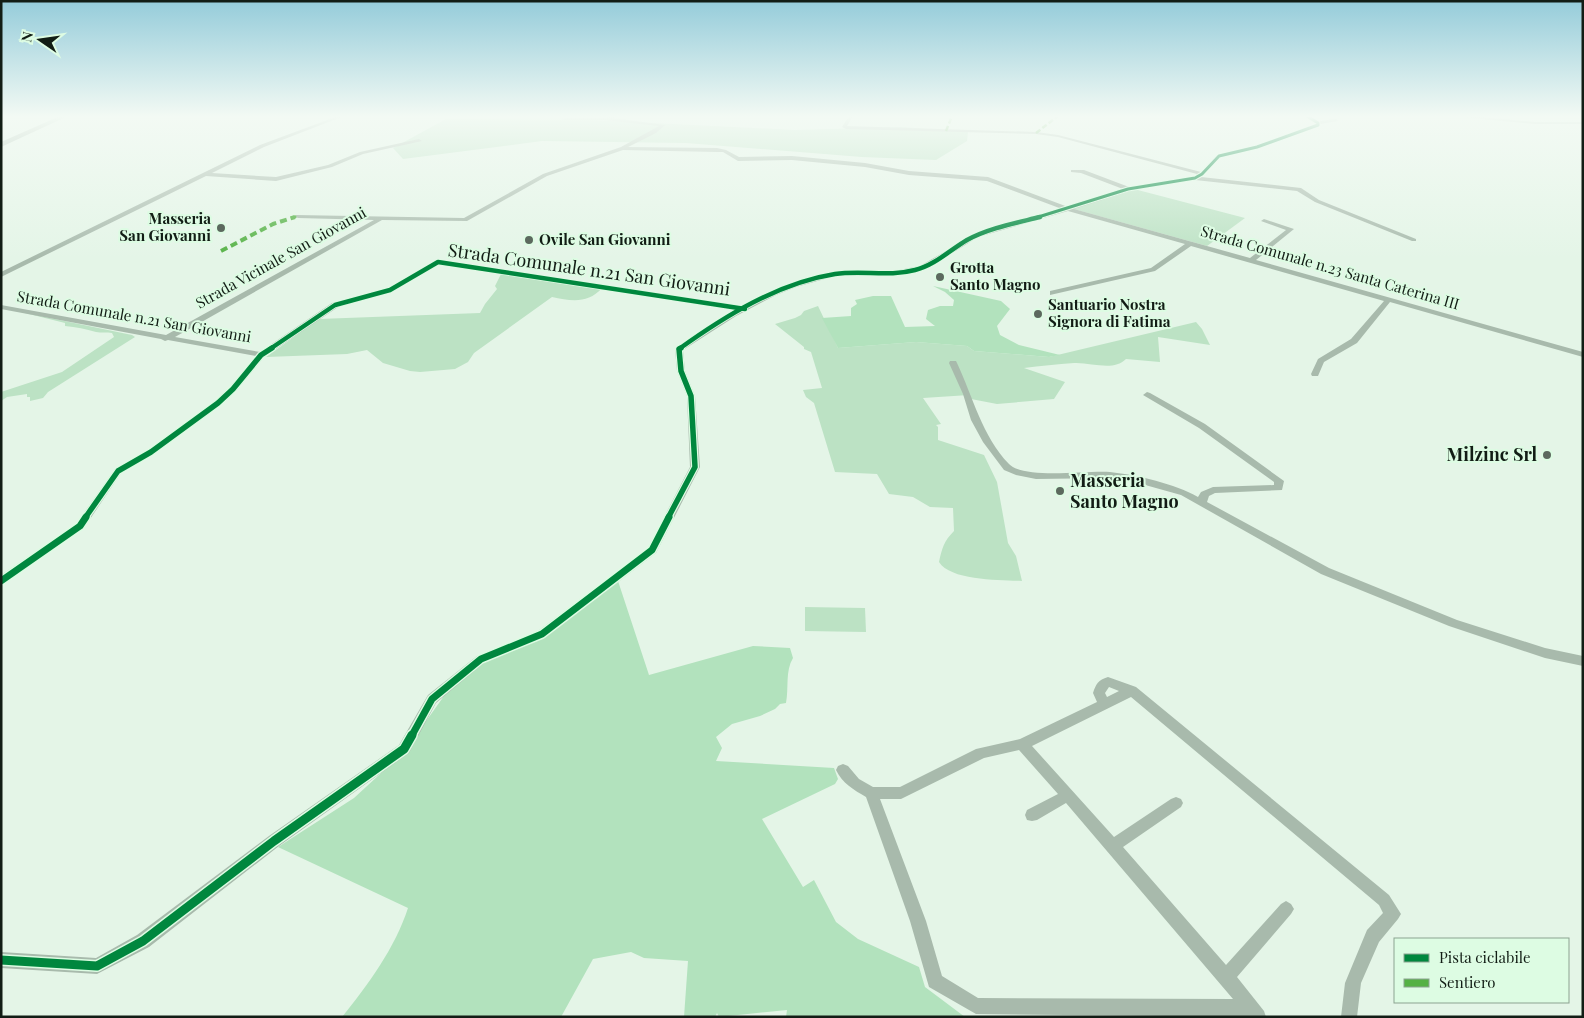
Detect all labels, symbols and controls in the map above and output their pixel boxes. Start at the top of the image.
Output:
north arrow [15,15,65,65]
text: N [16,30,37,44]
street label: Strada Vicinale San Giovanni [192,202,370,312]
place label: Masseria San Giovanni [119,208,211,245]
street label: Strada Comunale n.23 Santa Caterina III [1199,220,1462,314]
marker: Masseria San Giovanni [215,222,227,234]
place label: Ovile San Giovanni [539,229,671,249]
marker: Ovile San Giovanni [523,234,535,246]
street label: Strada Comunale n.21 San Giovanni [446,237,732,301]
place label: Grotta Santo Magno [950,257,1041,294]
marker: Grotta Santo Magno [934,271,946,283]
street label: Strada Comunale n.21 San Giovanni [16,286,253,347]
place label: Santuario Nostra Signora di Fatima [1048,294,1171,331]
marker: Santuario Nostra Signora di Fatima [1032,308,1044,320]
place label: Milzinc Srl [1447,442,1537,466]
marker: Milzinc Srl [1541,449,1553,461]
place label: Masseria Santo Magno [1070,468,1179,513]
marker: Masseria Santo Magno [1054,485,1066,497]
legend [1394,938,1569,1003]
text: Pista ciclabile [1439,947,1531,967]
text: Sentiero [1439,972,1496,992]

